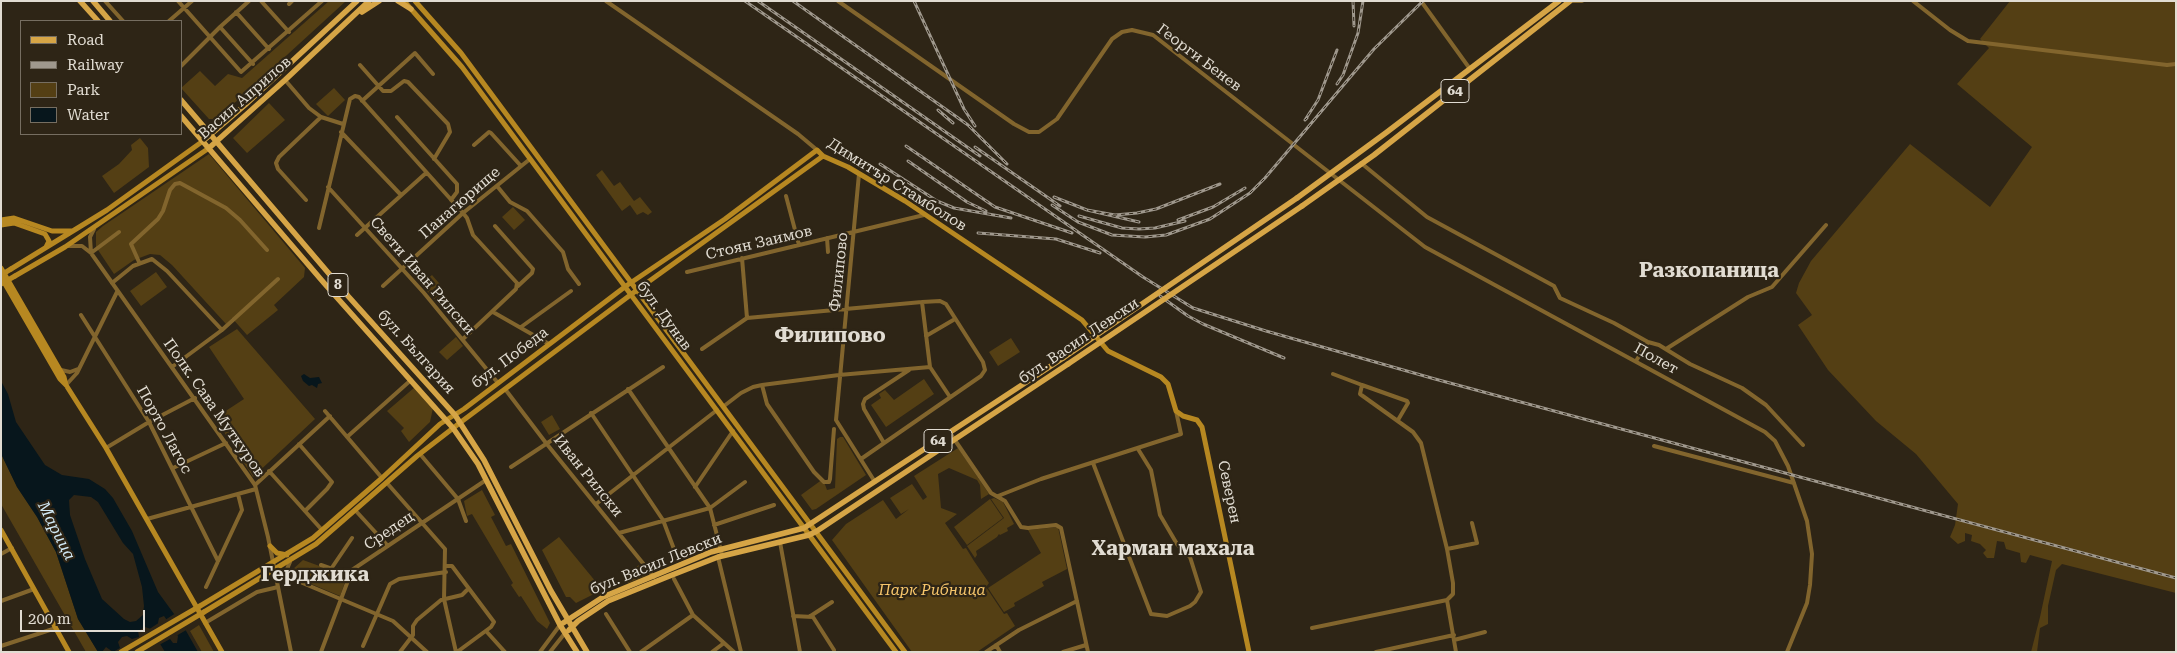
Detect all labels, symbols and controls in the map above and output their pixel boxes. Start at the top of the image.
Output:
legend [20,20,182,135]
street label: Георги Бенев [1153,20,1245,96]
text: Road [67,31,104,49]
street label: Васил Априлов [195,53,295,143]
text: Railway [67,56,124,74]
road number: 64 [1441,80,1469,102]
text: Park [67,81,100,99]
text: Water [67,106,109,124]
street label: Димитър Стамболов [824,135,970,235]
street label: Панагюрище [416,163,504,243]
street label: Свети Иван Рилски [366,213,478,339]
street label: Стоян Заимов [704,222,814,264]
street label: Филипово [826,231,852,313]
district label: Разкопаница [1639,259,1779,283]
road number: 8 [328,274,348,296]
street label: бул. Дунав [633,278,695,354]
street label: бул. Васил Левски [1016,294,1142,388]
street label: бул. България [373,306,459,398]
street label: бул. Победа [468,323,552,393]
district label: Филипово [774,324,886,348]
street label: Полк. Сава Муткуров [159,335,269,481]
street label: Полет [1631,340,1681,378]
street label: Порто Лагос [133,383,195,477]
road number: 64 [924,430,952,452]
street label: Иван Рилски [549,431,627,521]
street label: Северен [1214,459,1244,525]
water label: Марица [33,498,79,564]
street label: Средец [361,508,417,554]
street label: бул. Васил Левски [587,529,725,599]
district label: Харман махала [1092,537,1254,561]
district label: Герджика [261,563,369,587]
park label: Парк Рибница [878,582,986,600]
scale bar [22,600,148,632]
text: 200 m [28,610,71,628]

